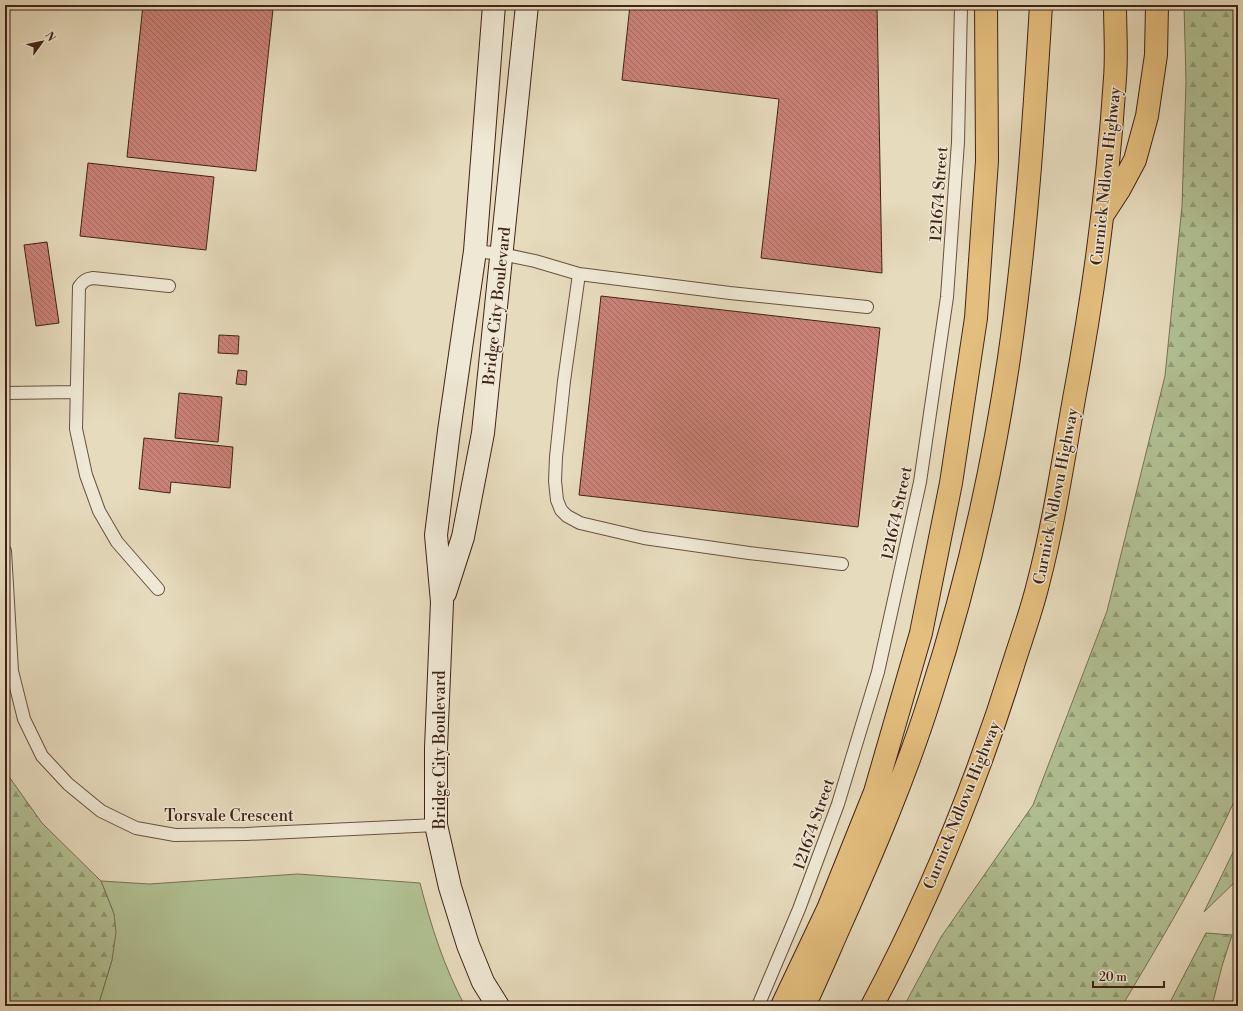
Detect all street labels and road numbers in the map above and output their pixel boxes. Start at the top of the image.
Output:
street label: Curnick Ndlovu Highway [1087,86,1125,266]
street label: 121674 Street [926,146,952,242]
street label: Bridge City Boulevard [479,226,515,387]
street label: Curnick Ndlovu Highway [1029,406,1083,586]
street label: 121674 Street [877,464,917,562]
street label: Bridge City Boulevard [430,670,450,831]
street label: Curnick Ndlovu Highway [919,718,1005,892]
street label: 121674 Street [789,776,839,873]
street label: Torsvale Crescent [164,806,294,826]

